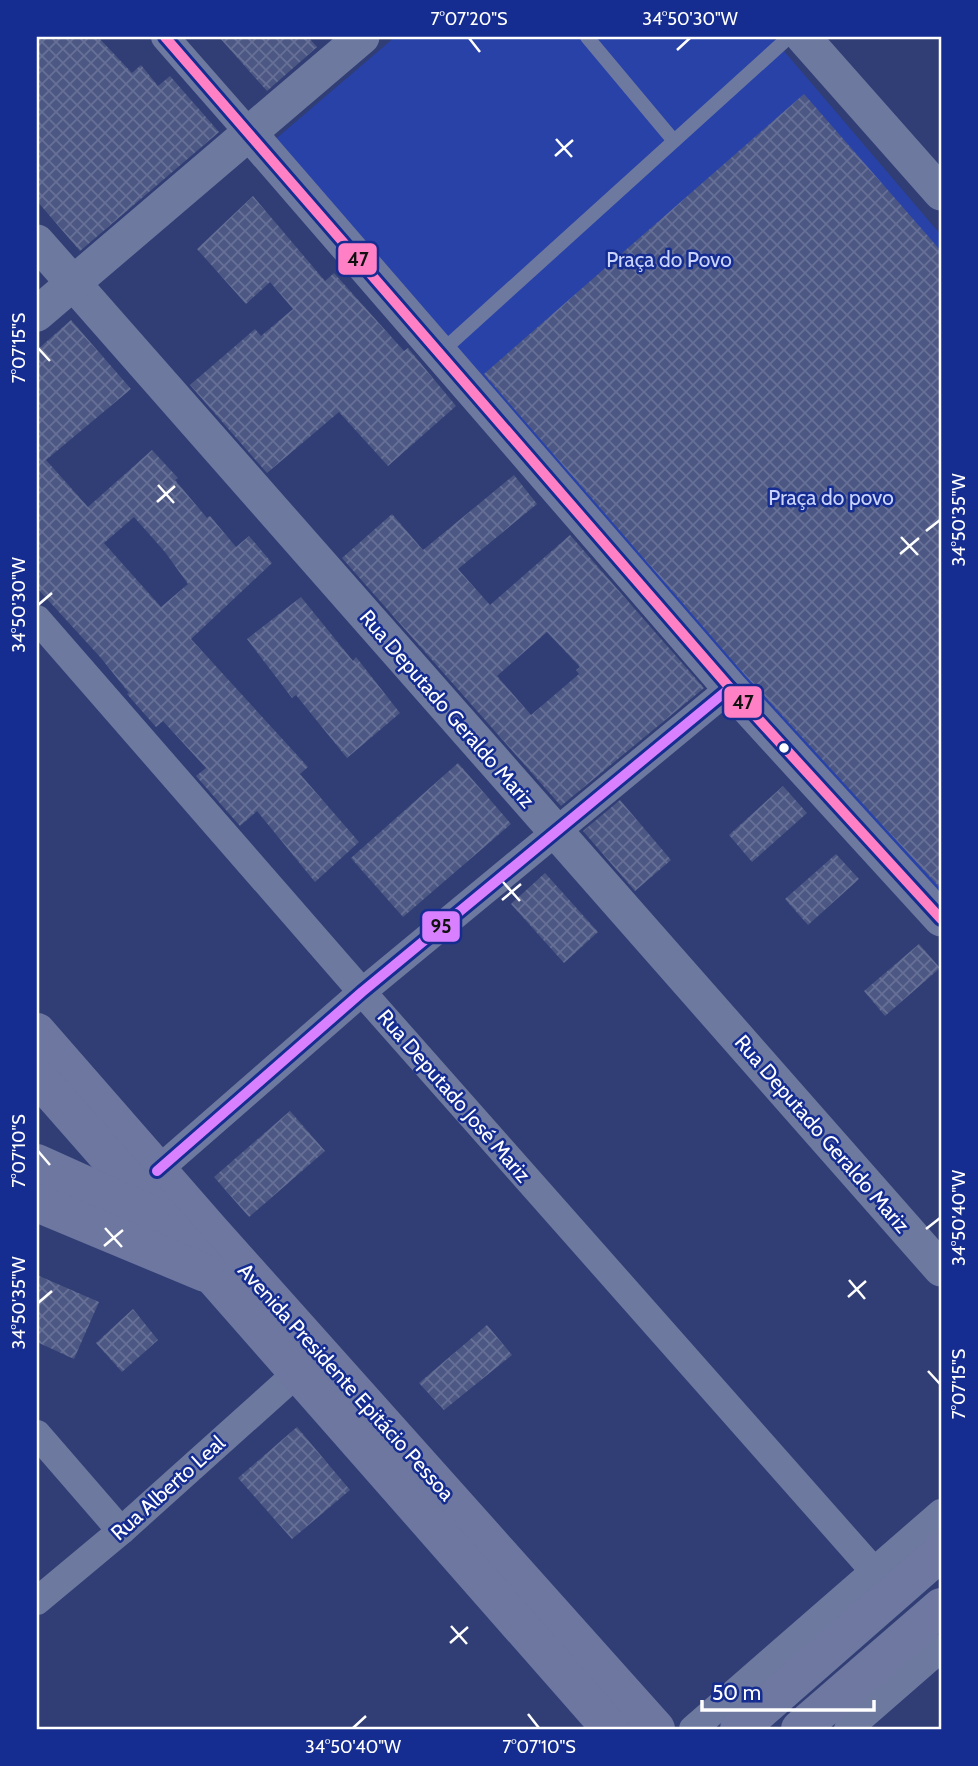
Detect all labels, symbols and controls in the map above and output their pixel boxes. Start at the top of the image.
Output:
text: 7°07'20"S [430,8,508,30]
text: 34°50'30"W [642,8,738,30]
line badge: 47 [337,242,378,276]
park label: Praça do Povo [606,247,732,272]
text: 47 [347,248,369,271]
text: 7°07'15"S [8,313,30,383]
text: 34°50'35"W [948,474,970,566]
park label: Praça do povo [768,485,894,510]
text: 34°50'30"W [8,557,30,653]
street label: Rua Deputado Geraldo Mariz [355,605,540,813]
line badge: 47 [723,685,763,719]
text: 47 [732,691,754,714]
unlabelled marker [777,741,791,755]
line badge: 95 [421,910,461,943]
text: 95 [431,915,451,938]
street label: Rua Deputado José Mariz [373,1004,536,1187]
street label: Rua Deputado Geraldo Mariz [730,1030,915,1238]
text: 7°07'10"S [8,1114,30,1188]
text: 34°50'40"W [948,1170,970,1266]
text: 34°50'35"W [8,1257,30,1349]
street label: Avenida Presidente Epitácio Pessoa [233,1258,460,1506]
text: 7°07'15"S [948,1349,970,1419]
street label: Rua Alberto Leal [106,1430,230,1545]
scale bar [702,1668,873,1712]
text: 50 m [712,1680,761,1705]
text: 34°50'40"W [305,1736,401,1758]
text: 7°07'10"S [502,1736,576,1758]

